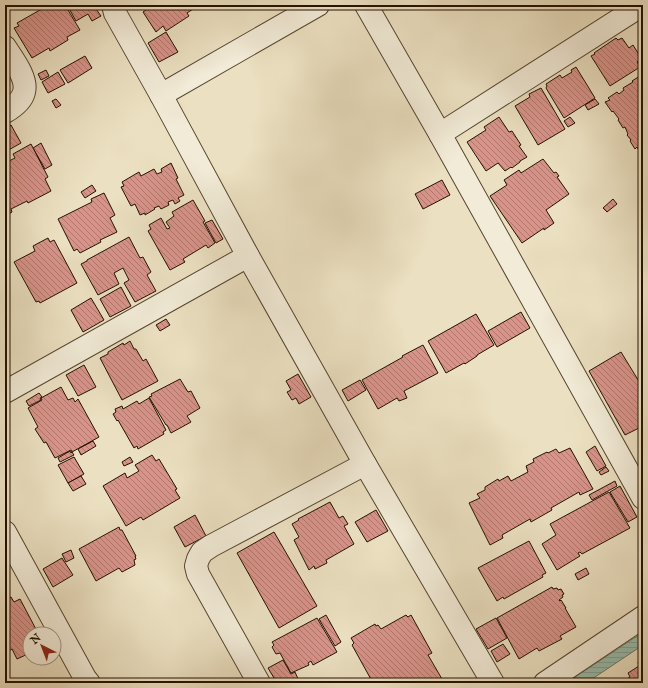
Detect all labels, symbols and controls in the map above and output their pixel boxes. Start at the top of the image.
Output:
north arrow [22,626,62,666]
text: N [27,631,45,648]

